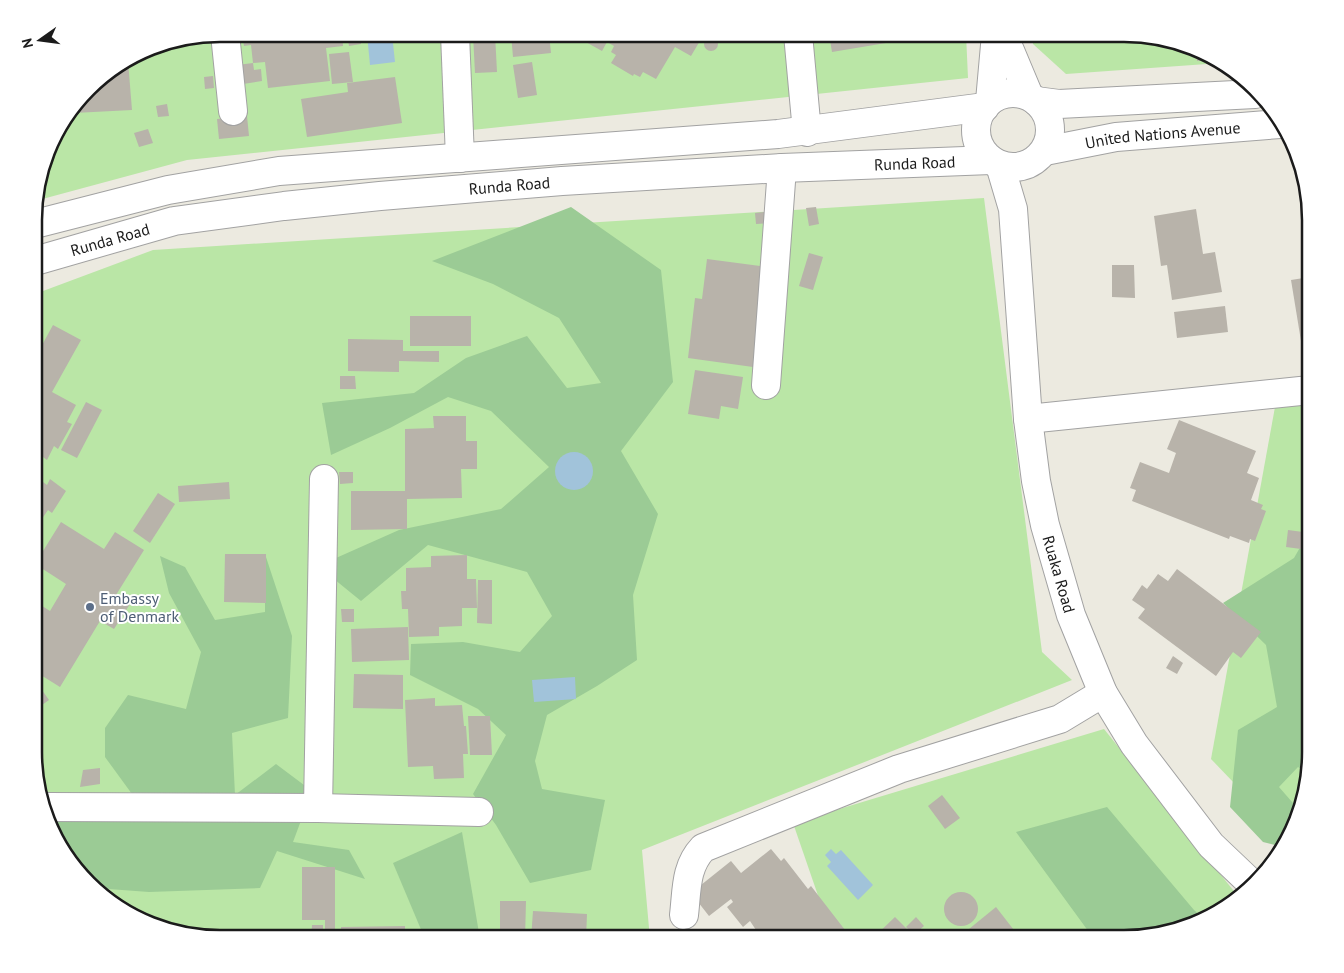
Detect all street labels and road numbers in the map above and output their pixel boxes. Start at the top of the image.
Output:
street label: United Nations Avenue [1083,117,1241,153]
street label: Runda Road [874,151,956,174]
street label: Runda Road [468,172,551,199]
street label: Runda Road [68,219,152,260]
street label: Ruaka Road [1039,533,1080,615]

